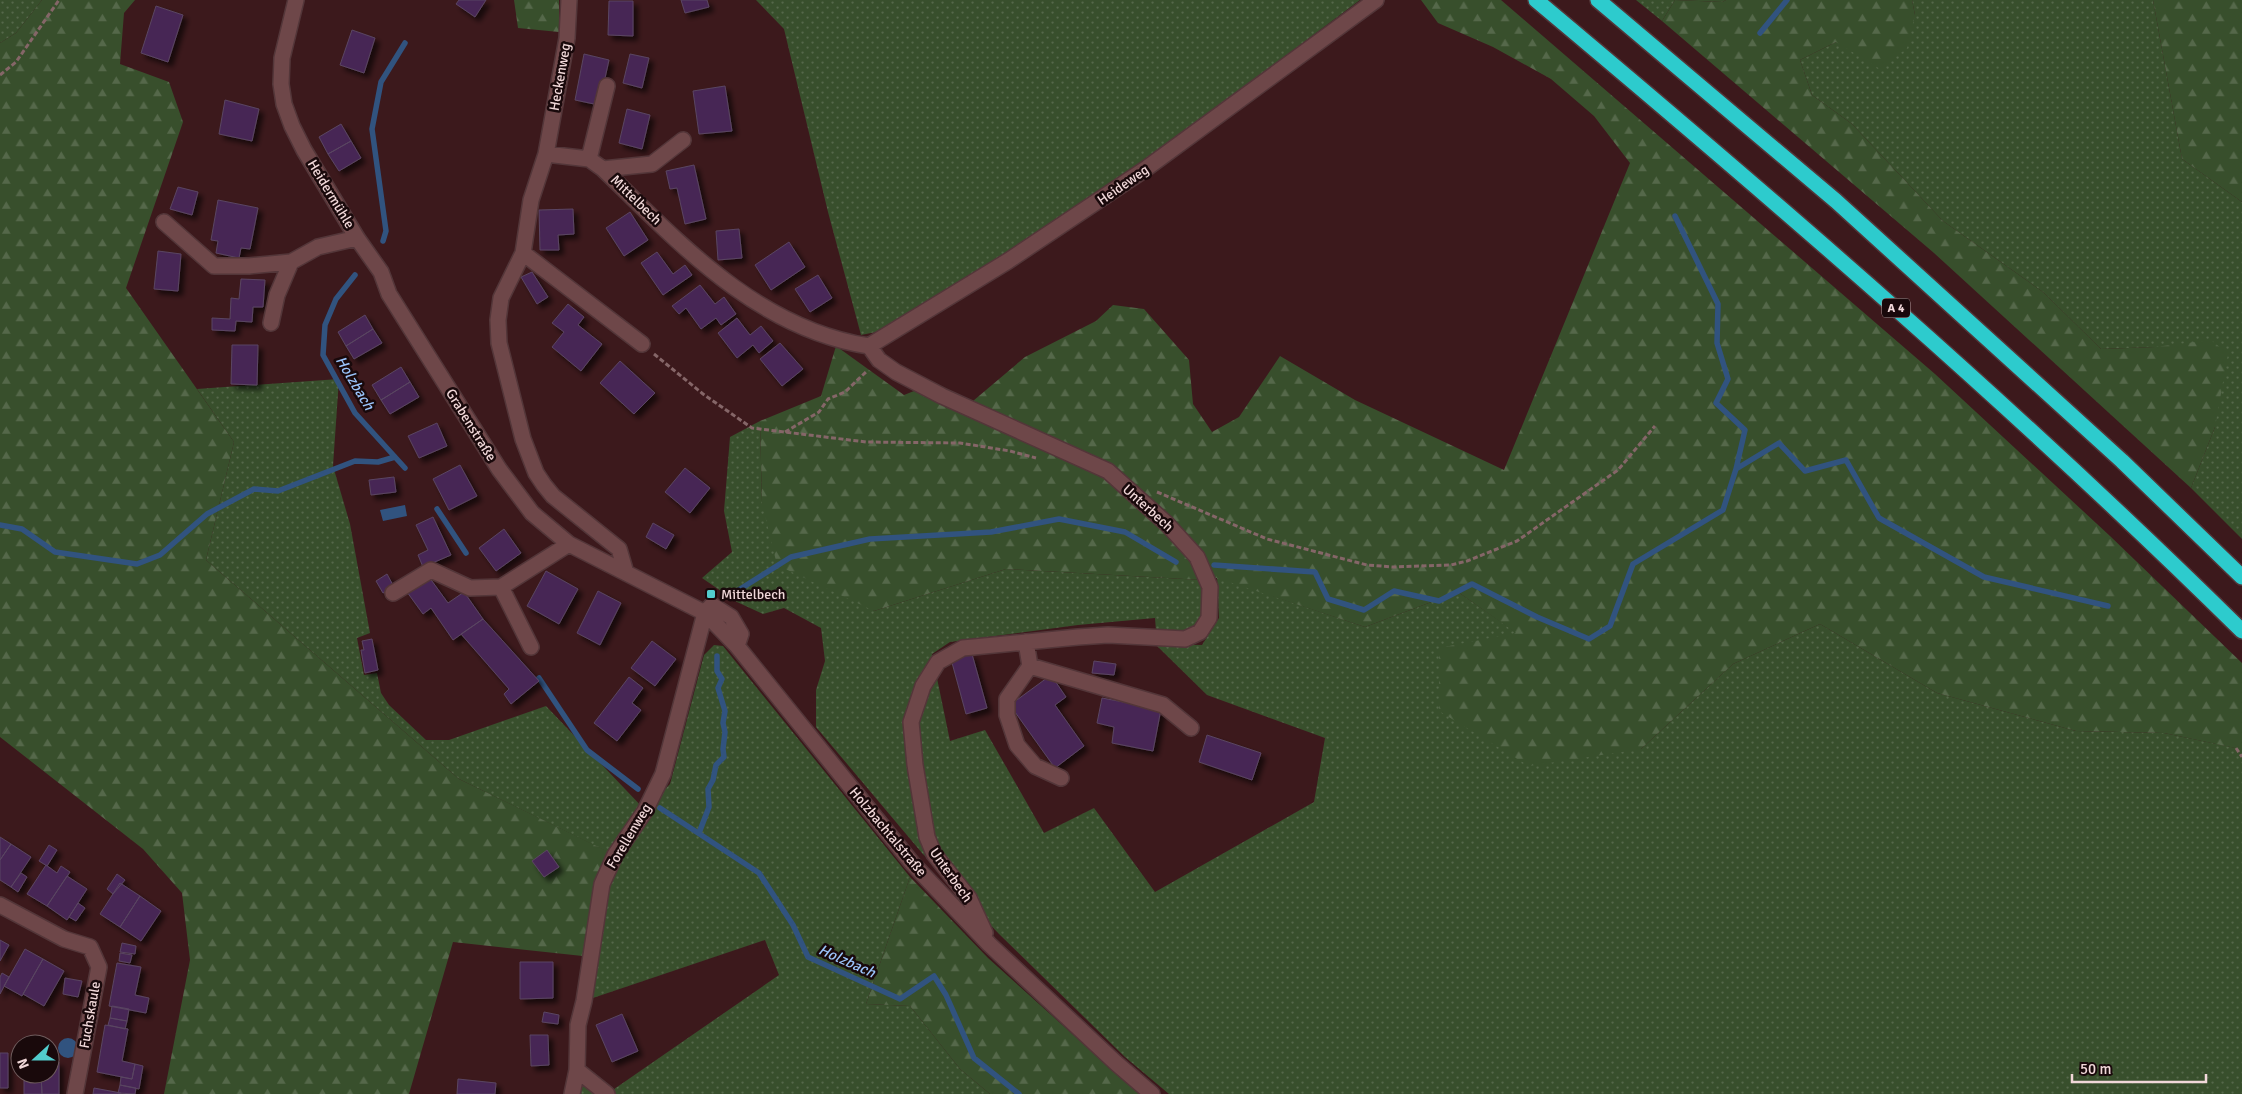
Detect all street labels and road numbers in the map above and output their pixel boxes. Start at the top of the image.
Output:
street label: Heckenweg [546,42,574,112]
street label: Heidermühle [304,157,358,231]
street label: Heideweg [1094,161,1152,209]
street label: Mittelbech [607,172,665,228]
road number: A 4 [1882,298,1910,318]
street label: Grabenstraße [442,386,500,464]
street label: Unterbech [1119,481,1177,535]
street label: Holzbachtalstraße [846,784,930,880]
street label: Forellenweg [603,800,655,872]
street label: Unterbech [926,845,976,905]
street label: Fuchskaule [76,980,104,1050]

